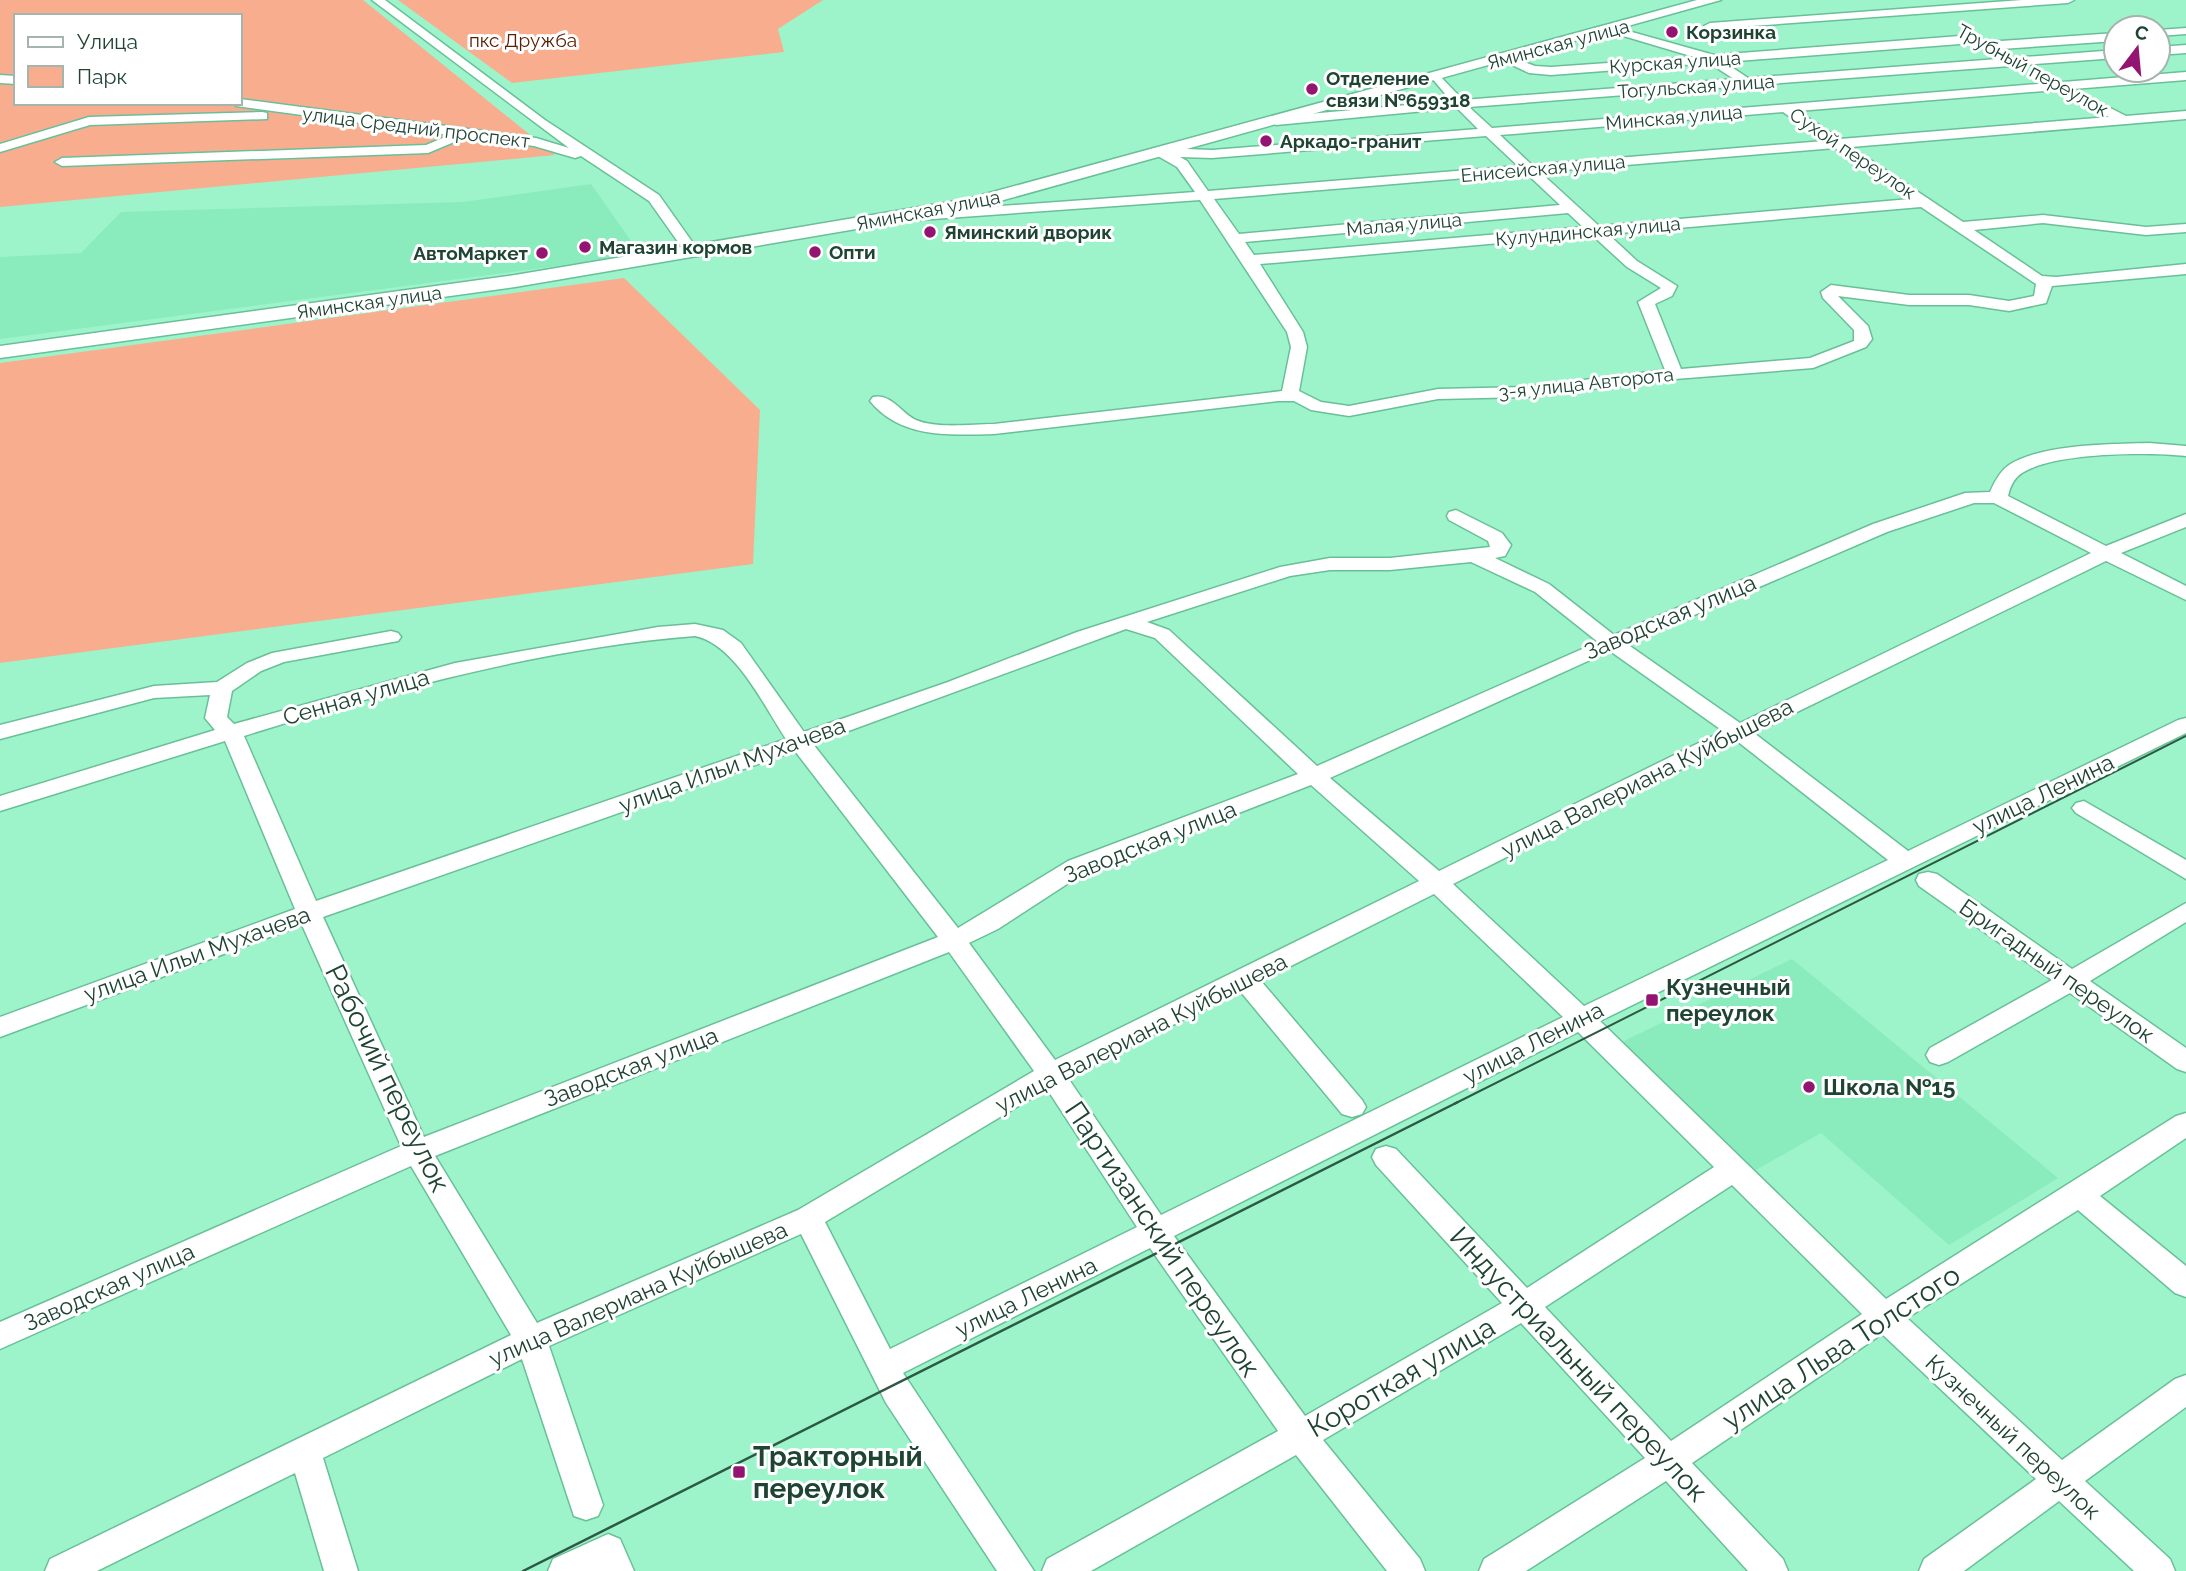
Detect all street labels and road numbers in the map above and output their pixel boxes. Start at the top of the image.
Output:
street label: Яминская улица [1484,14,1632,74]
street label: Трубный переулок [1953,19,2113,121]
street label: Курская улица [1608,46,1742,78]
street label: Тогульская улица [1617,70,1775,102]
street label: Минская улица [1605,100,1743,134]
street label: улица Средний проспект [301,102,531,152]
street label: Сухой переулок [1786,103,1920,203]
street label: Енисейская улица [1460,150,1626,186]
street label: Яминская улица [854,185,1002,235]
street label: Малая улица [1345,208,1463,240]
street label: Кулундинская улица [1494,212,1682,250]
street label: Яминская улица [295,281,443,323]
street label: 3-я улица Авторота [1497,363,1675,403]
street label: Заводская улица [1580,568,1760,665]
street label: Сенная улица [280,663,432,730]
street label: улица Валериана Куйбышева [1496,692,1797,863]
street label: улица Ильи Мухачева [615,711,849,818]
street label: улица Ленина [1968,748,2118,839]
street label: Заводская улица [1060,795,1240,888]
street label: Бригадный переулок [1955,893,2160,1048]
street label: улица Ильи Мухачева [80,900,314,1007]
street label: улица Валериана Куйбышева [990,947,1291,1118]
street label: Рабочий переулок [318,959,457,1197]
street label: улица Ленина [1458,996,1608,1090]
street label: Заводская улица [540,1021,721,1112]
street label: Партизанский переулок [1058,1095,1267,1383]
street label: улица Валериана Куйбышева [484,1215,791,1372]
street label: Индустриальный переулок [1443,1220,1715,1508]
street label: Заводская улица [19,1237,198,1336]
street label: улица Ленина [951,1251,1101,1342]
street label: улица Льва Толстого [1716,1258,1966,1437]
street label: Короткая улица [1302,1310,1501,1444]
street label: Кузнечный переулок [1920,1349,2106,1525]

